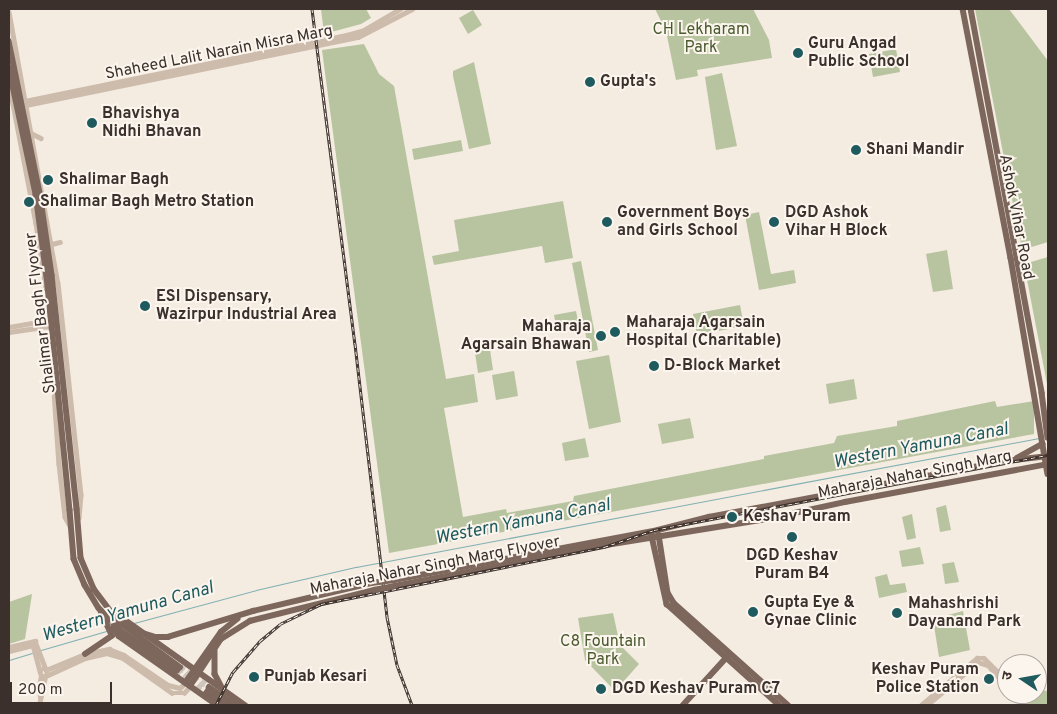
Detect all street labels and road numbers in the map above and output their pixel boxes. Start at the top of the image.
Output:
street label: Shaheed Lalit Narain Misra Marg [104,22,334,84]
street label: Ashok Vihar Road [994,152,1038,282]
street label: Shalimar Bagh Flyover [22,231,60,395]
street label: Maharaja Nahar Singh Marg [816,447,1014,503]
street label: Maharaja Nahar Singh Marg Flyover [308,532,562,600]

